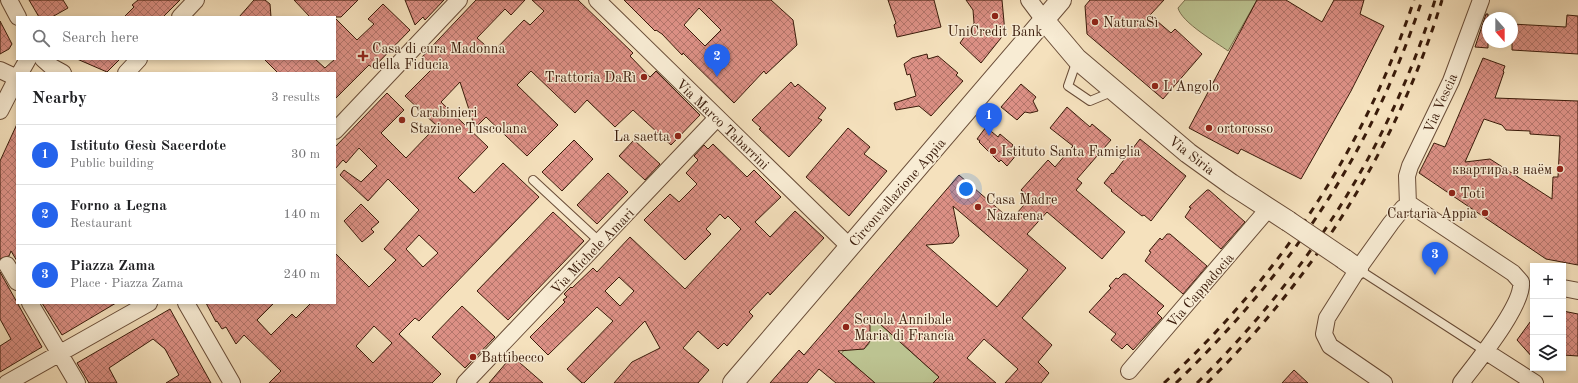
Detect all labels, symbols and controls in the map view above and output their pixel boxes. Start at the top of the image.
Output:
marker: UniCredit Bank [990,11,1000,21]
north arrow [1482,12,1518,48]
search box [16,16,336,60]
place label: NaturaSì [1103,16,1158,30]
marker: NaturaSì [1090,17,1100,27]
place label: UniCredit Bank [947,25,1043,39]
icon: search [30,27,52,49]
text: Search here [62,31,139,46]
place label: Casa di cura Madonna della Fiducia [372,42,505,72]
pin: 2 [704,44,730,77]
marker: Casa di cura Madonna della Fiducia [357,50,369,62]
place label: Trattoria DaRì [545,71,636,85]
street label: Via Vescia [1422,71,1460,135]
marker: Trattoria DaRì [639,72,649,82]
street label: Via Marco Tabarrini [673,77,772,173]
place label: L'Angolo [1163,80,1219,94]
marker: L'Angolo [1150,81,1160,91]
text: Nearby [32,90,87,107]
text: 3 results [271,91,320,104]
pin: 1 [976,103,1002,136]
place label: Carabinieri Stazione Tuscolana [410,106,527,136]
marker: Carabinieri Stazione Tuscolana [397,115,407,125]
place label: ortorosso [1217,122,1273,136]
marker: ortorosso [1204,123,1214,133]
place label: La saetta [614,130,670,144]
marker: La saetta [673,131,683,141]
street label: Via Siria [1166,134,1217,178]
street label: Circonvallazione Appia [847,136,949,250]
text: Istituto Gesù Sacerdote [70,139,226,154]
place label: Istituto Santa Famiglia [1001,145,1141,159]
marker: Istituto Santa Famiglia [988,146,998,156]
text: 1 [41,148,49,161]
text: 30 m [291,148,320,161]
text: Public building [70,157,154,170]
place label: квартира в наём [1452,163,1552,177]
marker: квартира в наём [1555,164,1565,174]
your location [956,179,976,199]
place label: Toti [1460,187,1485,201]
marker: Toti [1447,188,1457,198]
place label: Casa Madre Nazarena [986,193,1057,223]
text: Forno a Legna [70,199,167,214]
marker: Casa Madre Nazarena [973,202,983,212]
street label: Via Michele Amari [548,206,637,297]
place label: Cartaria Appia [1387,207,1477,221]
text: 2 [41,208,49,221]
text: 140 m [283,208,320,221]
marker: Cartaria Appia [1480,208,1490,218]
text: Restaurant [70,217,132,230]
pin: 3 [1422,242,1448,275]
street label: Via Cappadocia [1165,251,1237,331]
text: Piazza Zama [70,259,155,274]
map controls [1530,263,1566,371]
button: + [1530,263,1566,299]
text: 3 [41,268,49,281]
text: 240 m [283,268,320,281]
text: Place · Piazza Zama [70,277,183,290]
button: − [1530,299,1566,335]
place label: Scuola Annibale Maria di Francia [854,313,955,343]
marker: Scuola Annibale Maria di Francia [841,322,851,332]
button: layers [1530,335,1566,371]
place label: Battibecco [481,351,544,365]
marker: Battibecco [468,352,478,362]

